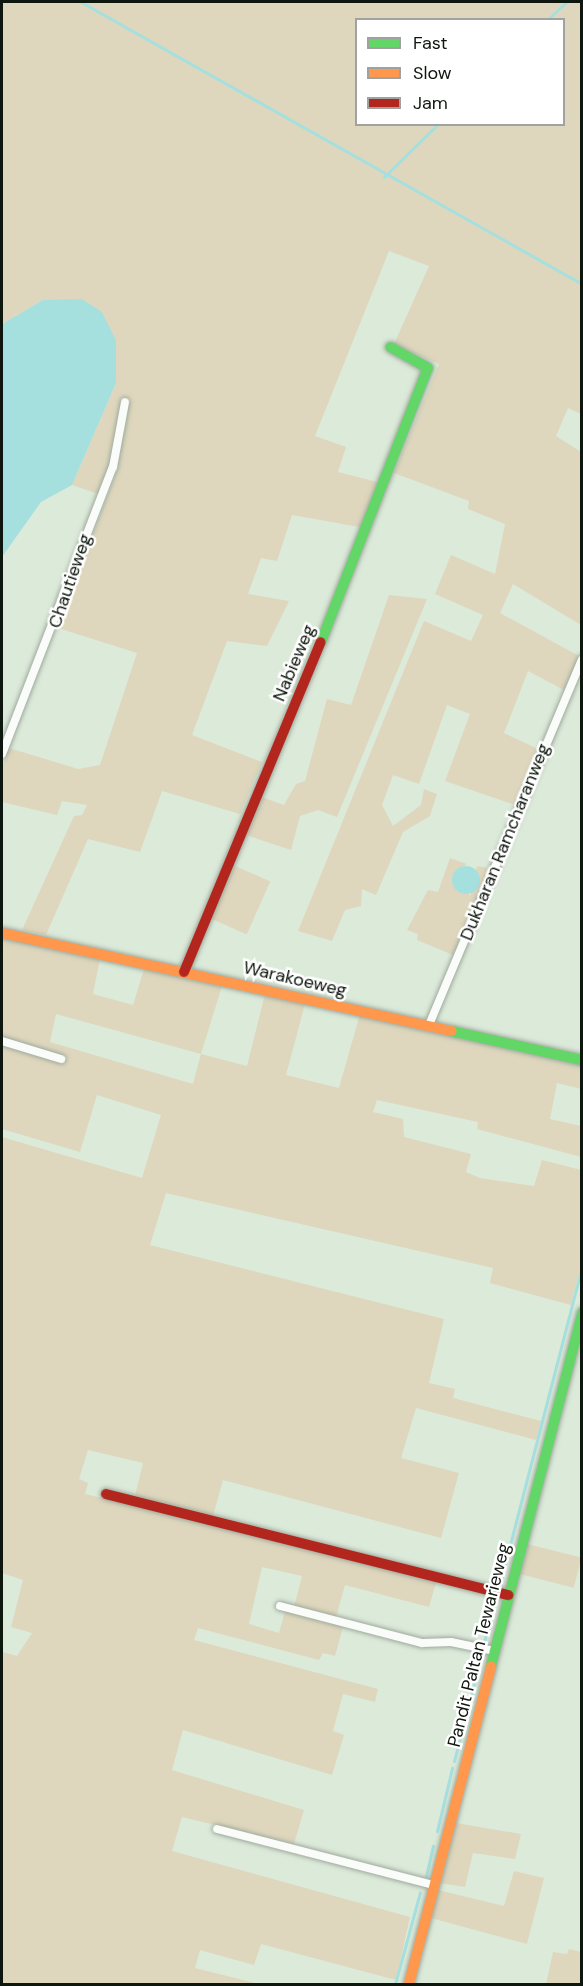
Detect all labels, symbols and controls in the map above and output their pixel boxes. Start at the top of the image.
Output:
legend [355,18,565,126]
text: Fast [413,31,448,55]
text: Slow [413,61,452,85]
text: Jam [413,91,448,115]
street label: Chautieweg [44,531,96,631]
street label: Nabieweg [268,621,320,705]
street label: Dukharan Ramcharanweg [456,740,554,944]
street label: Warakoeweg [241,957,349,1001]
street label: Pandit Paltan Tewarieweg [443,1541,515,1749]

